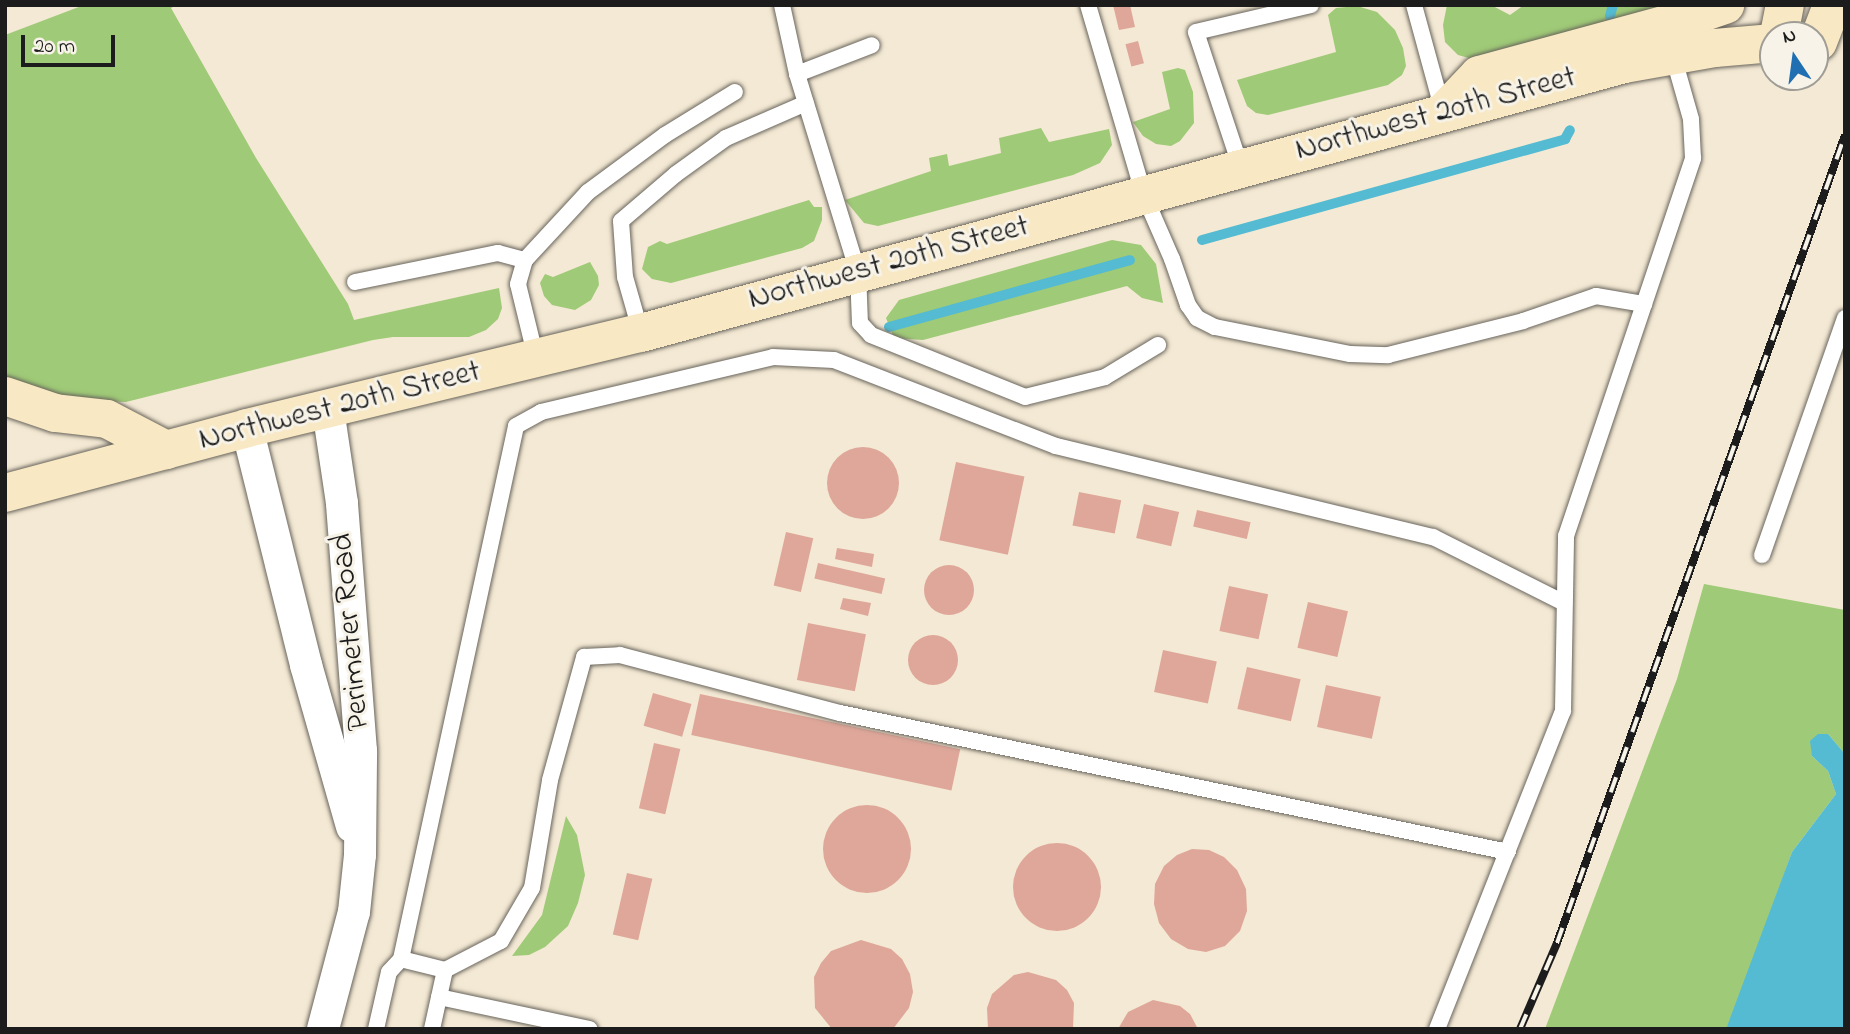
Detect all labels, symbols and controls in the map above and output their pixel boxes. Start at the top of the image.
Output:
scale bar [24,21,119,65]
north arrow [1759,21,1829,91]
text: N [1780,22,1799,52]
text: 20 m [34,32,75,62]
street label: Northwest 20th Street [1292,59,1580,171]
street label: Northwest 20th Street [745,208,1033,320]
street label: Northwest 20th Street [195,353,485,461]
street label: Perimeter Road [324,532,380,732]

